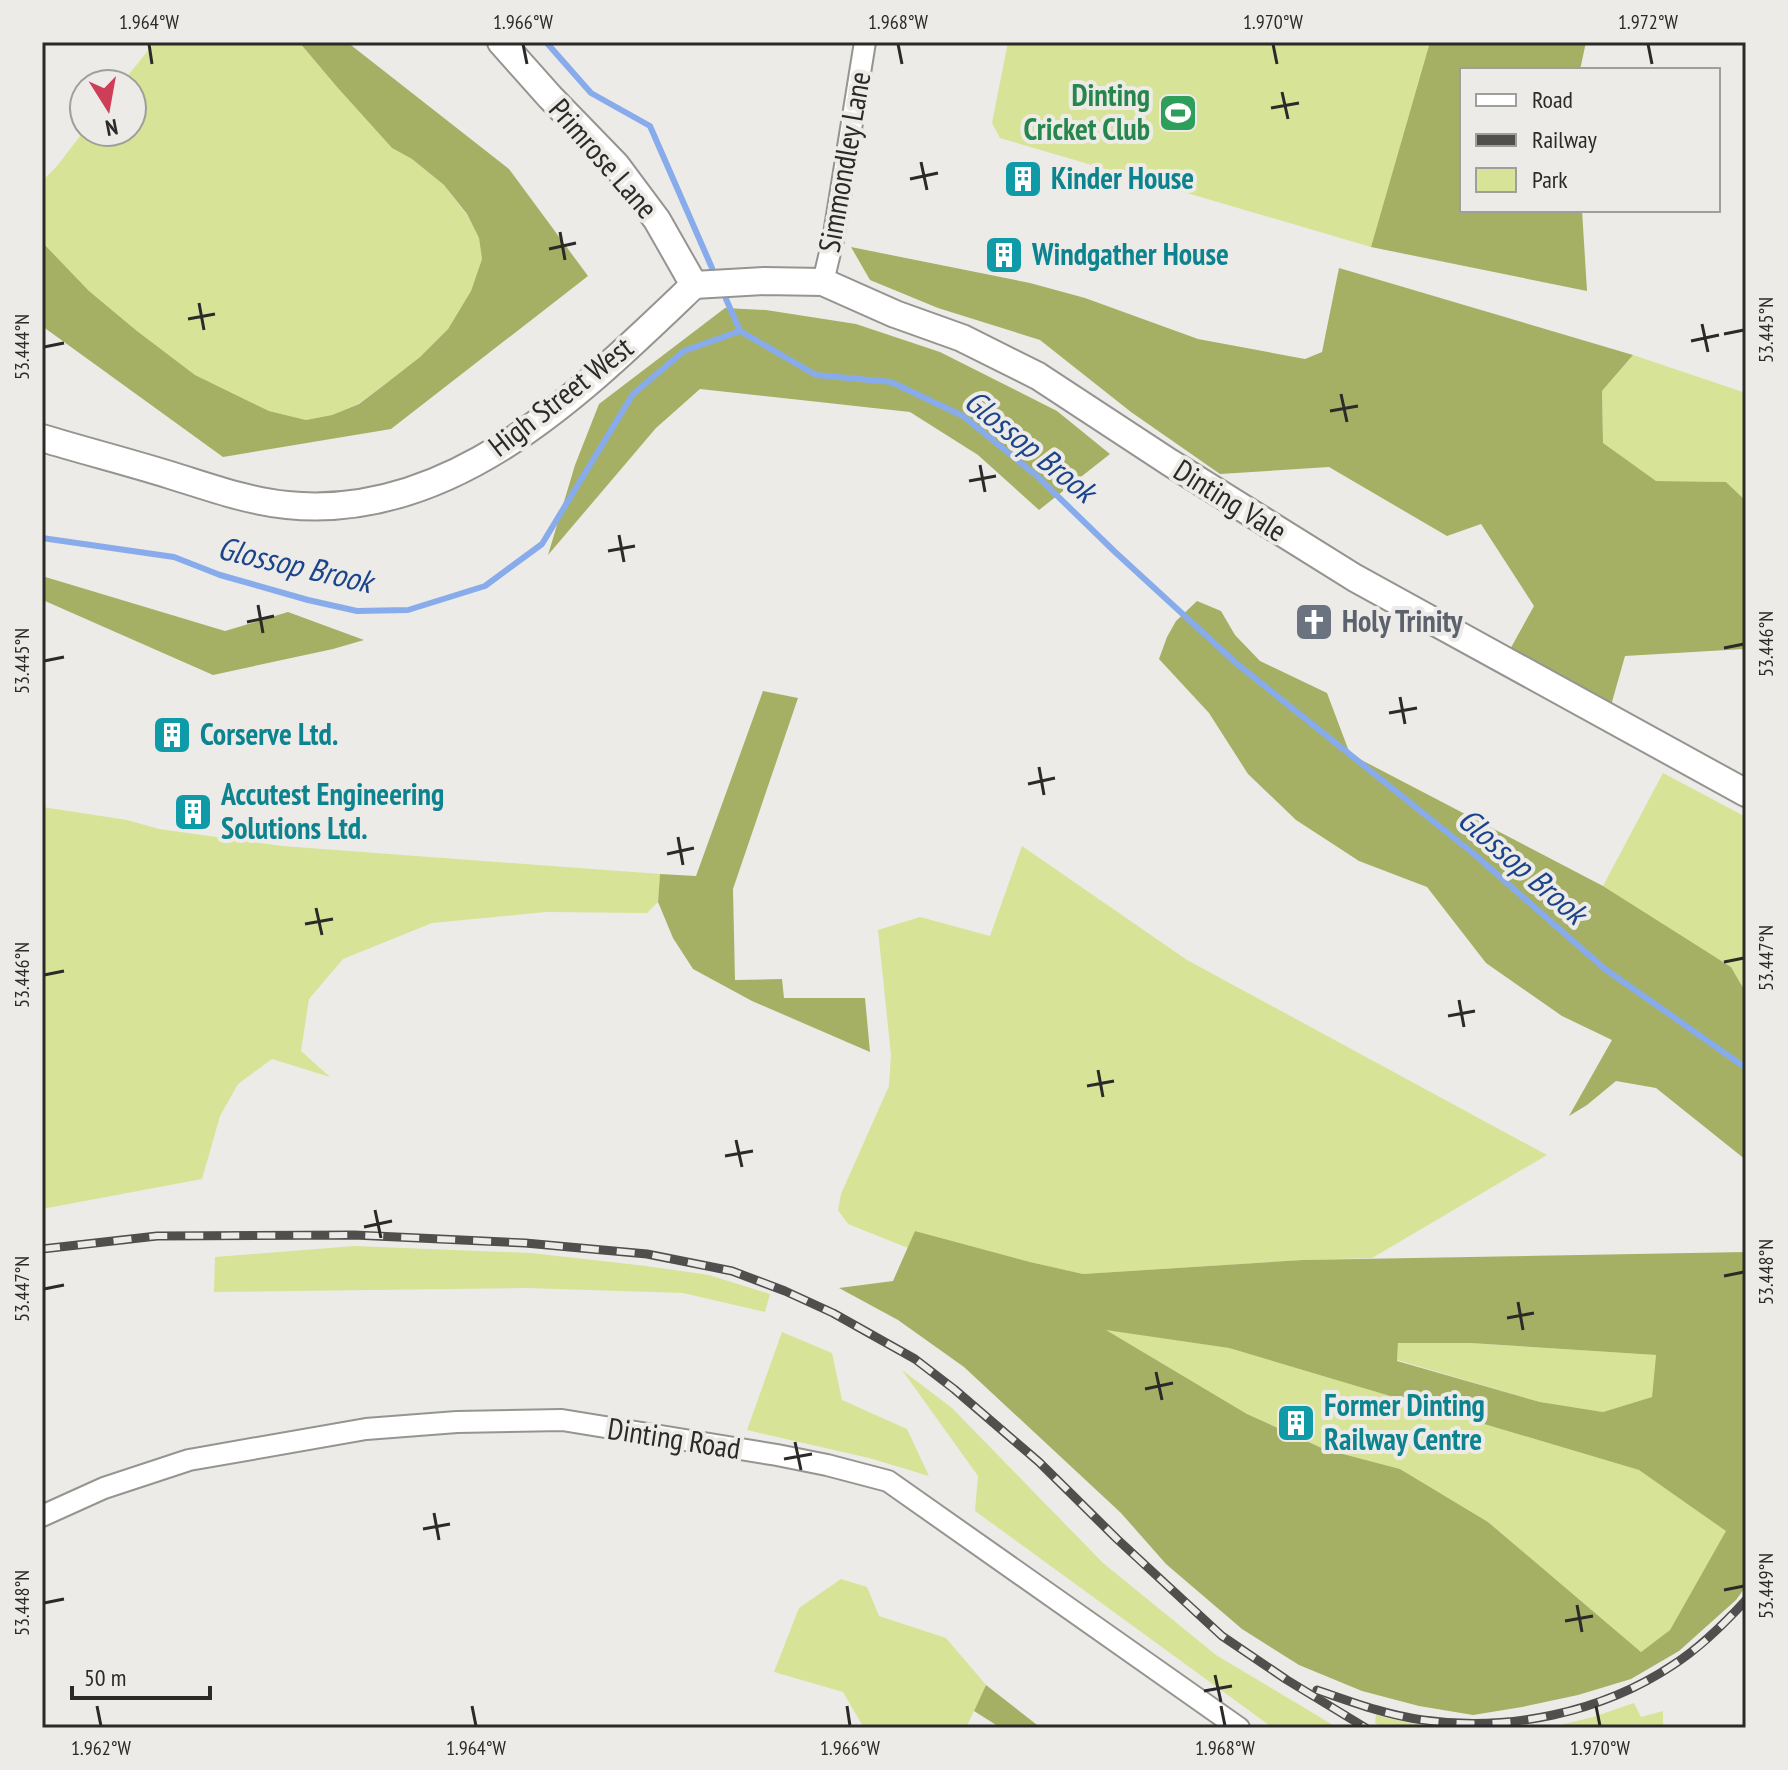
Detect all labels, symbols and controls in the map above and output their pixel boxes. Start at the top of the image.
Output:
text: 1.964°W [119,9,179,35]
text: 1.966°W [493,9,553,35]
text: 1.968°W [868,9,928,35]
text: 1.970°W [1243,9,1303,35]
text: 1.972°W [1618,9,1678,35]
north arrow [68,68,148,148]
street label: Simmondley Lane [808,68,879,255]
legend [1460,68,1720,212]
place label: Dinting Cricket Club [1023,75,1150,148]
text: Road [1532,84,1573,115]
street label: Primrose Lane [541,90,667,226]
sports icon: Dinting Cricket Club [1157,92,1199,134]
text: N [103,113,120,143]
text: Railway [1532,124,1597,155]
building icon: Kinder House [1002,158,1044,200]
place label: Kinder House [1051,158,1194,197]
text: Park [1532,164,1568,195]
building icon: Windgather House [983,234,1025,276]
place label: Windgather House [1031,234,1229,273]
text: 53.445°N [1753,297,1779,363]
text: 53.444°N [9,314,35,380]
street label: High Street West [480,327,641,464]
water label: Glossop Brook [956,379,1108,513]
street label: Dinting Vale [1167,450,1295,550]
water label: Glossop Brook [214,526,380,603]
church icon: Holy Trinity [1293,601,1335,643]
place label: Holy Trinity [1342,601,1463,640]
text: 53.446°N [1753,611,1779,677]
text: 53.445°N [9,628,35,694]
building icon: Corserve Ltd. [151,714,193,756]
place label: Corserve Ltd. [200,714,338,753]
place label: Accutest Engineering Solutions Ltd. [220,774,444,847]
building icon: Accutest Engineering Solutions Ltd. [172,791,214,833]
water label: Glossop Brook [1450,798,1598,935]
text: 53.447°N [1753,925,1779,991]
text: 53.446°N [9,942,35,1008]
text: 53.448°N [1753,1239,1779,1305]
text: 53.447°N [9,1256,35,1322]
place label: Former Dinting Railway Centre [1324,1385,1485,1458]
building icon: Former Dinting Railway Centre [1275,1402,1317,1444]
street label: Dinting Road [605,1408,743,1467]
text: 53.449°N [1753,1553,1779,1619]
text: 53.448°N [9,1570,35,1636]
scale bar [72,1650,210,1700]
text: 50 m [84,1662,126,1693]
text: 1.962°W [71,1735,131,1761]
text: 1.964°W [446,1735,506,1761]
text: 1.966°W [820,1735,880,1761]
text: 1.968°W [1195,1735,1255,1761]
text: 1.970°W [1570,1735,1630,1761]

